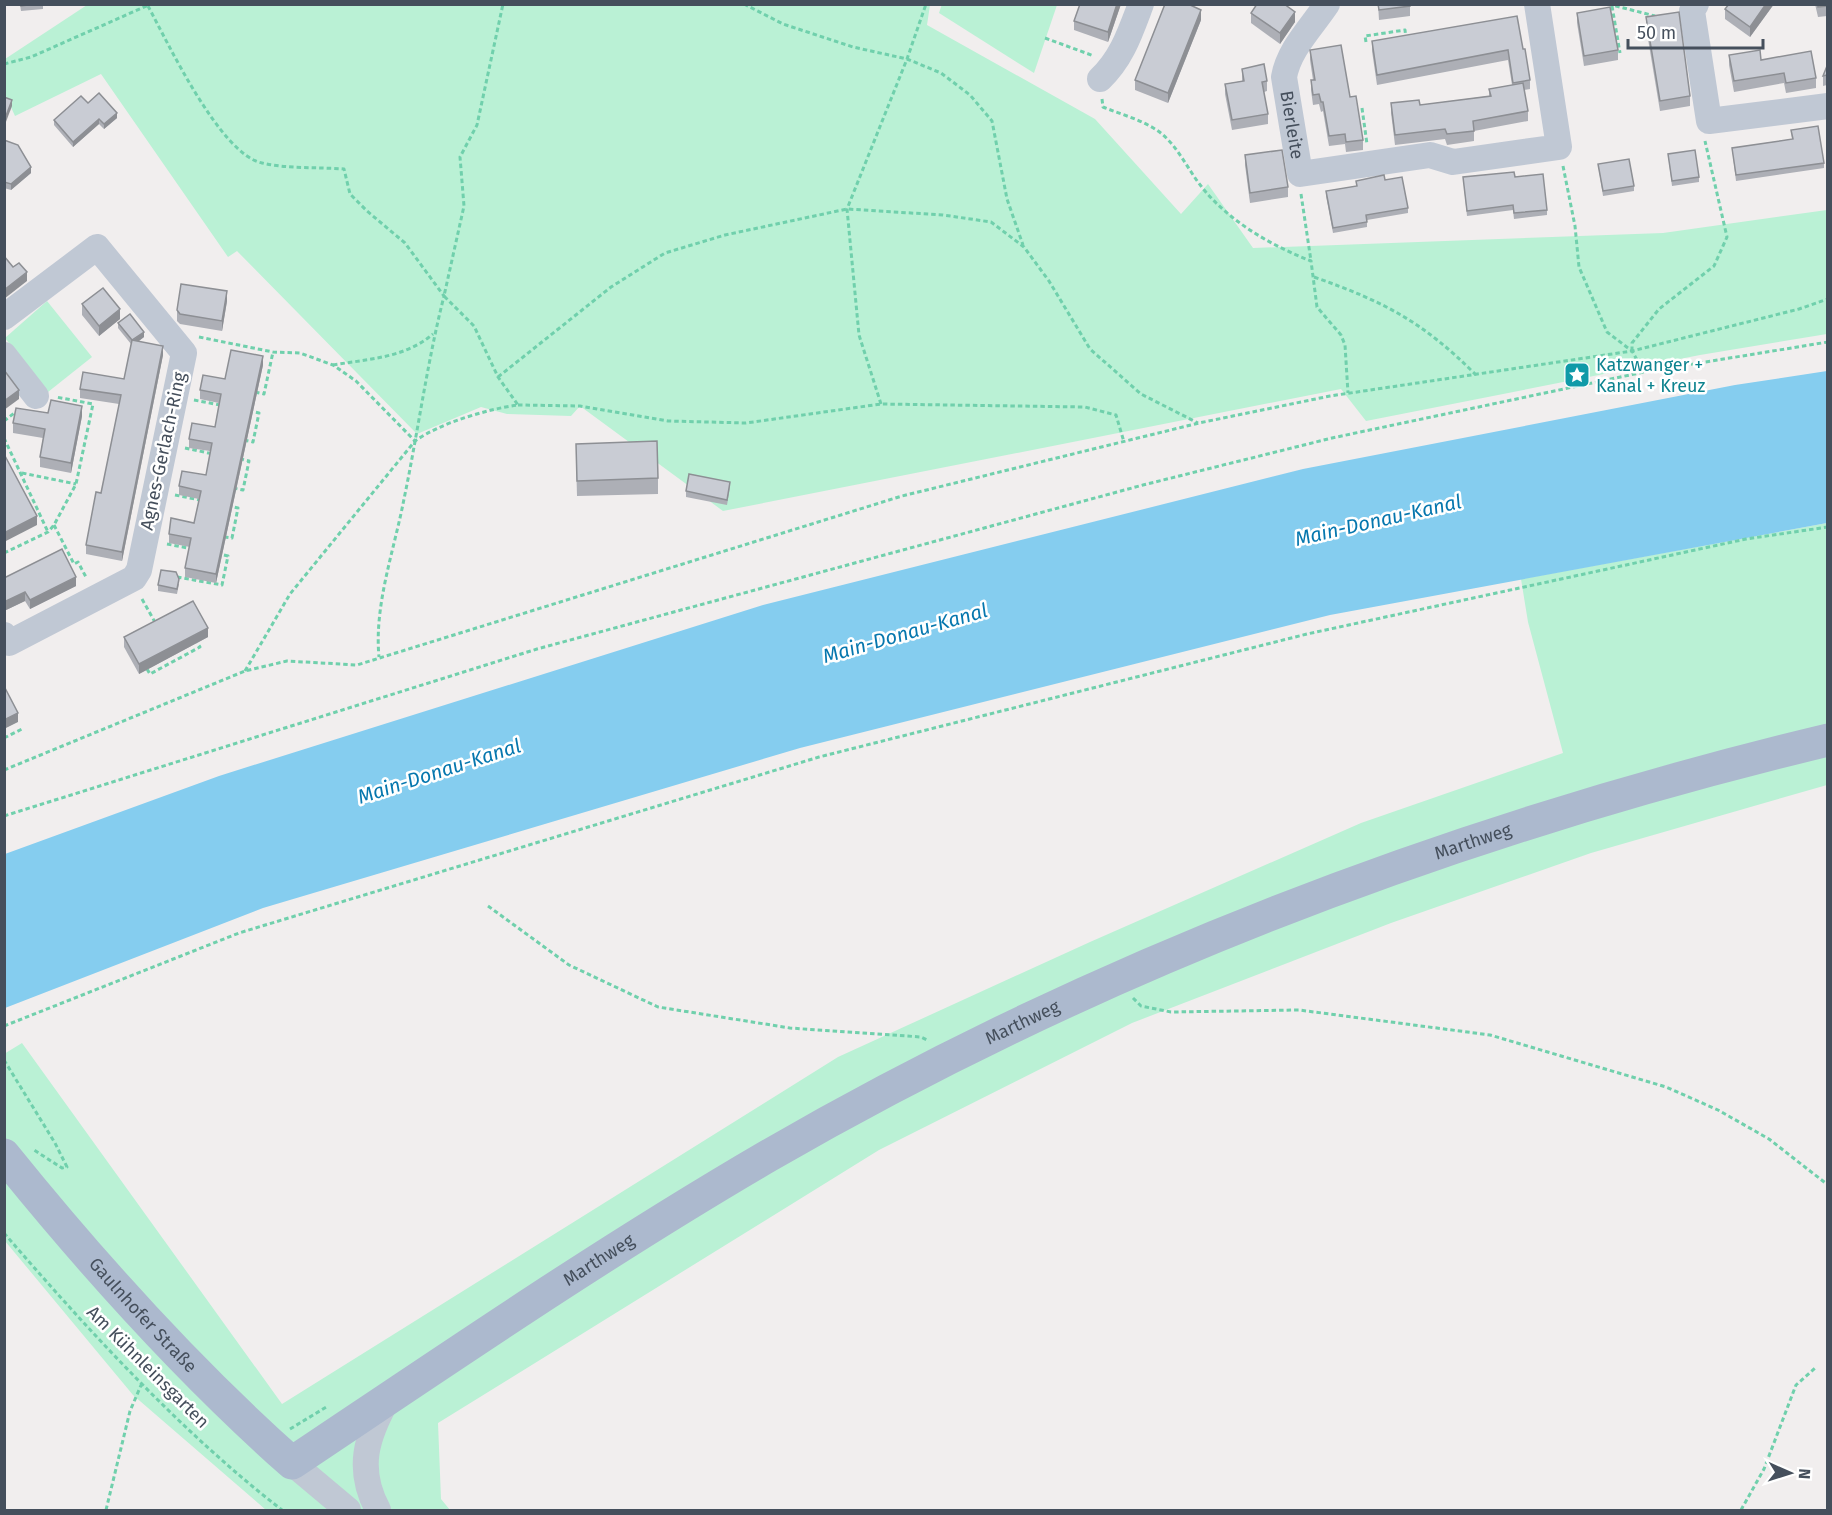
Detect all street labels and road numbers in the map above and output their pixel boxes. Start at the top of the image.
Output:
street label: Bierleite [1275,89,1308,161]
street label: Agnes-Gerlach-Ring [136,369,191,532]
street label: Marthweg [1432,818,1515,865]
street label: Marthweg [981,995,1064,1050]
street label: Marthweg [559,1229,639,1291]
street label: Gaulnhofer Straße [84,1253,202,1377]
street label: Am Kühnleinsgarten [82,1301,214,1433]

